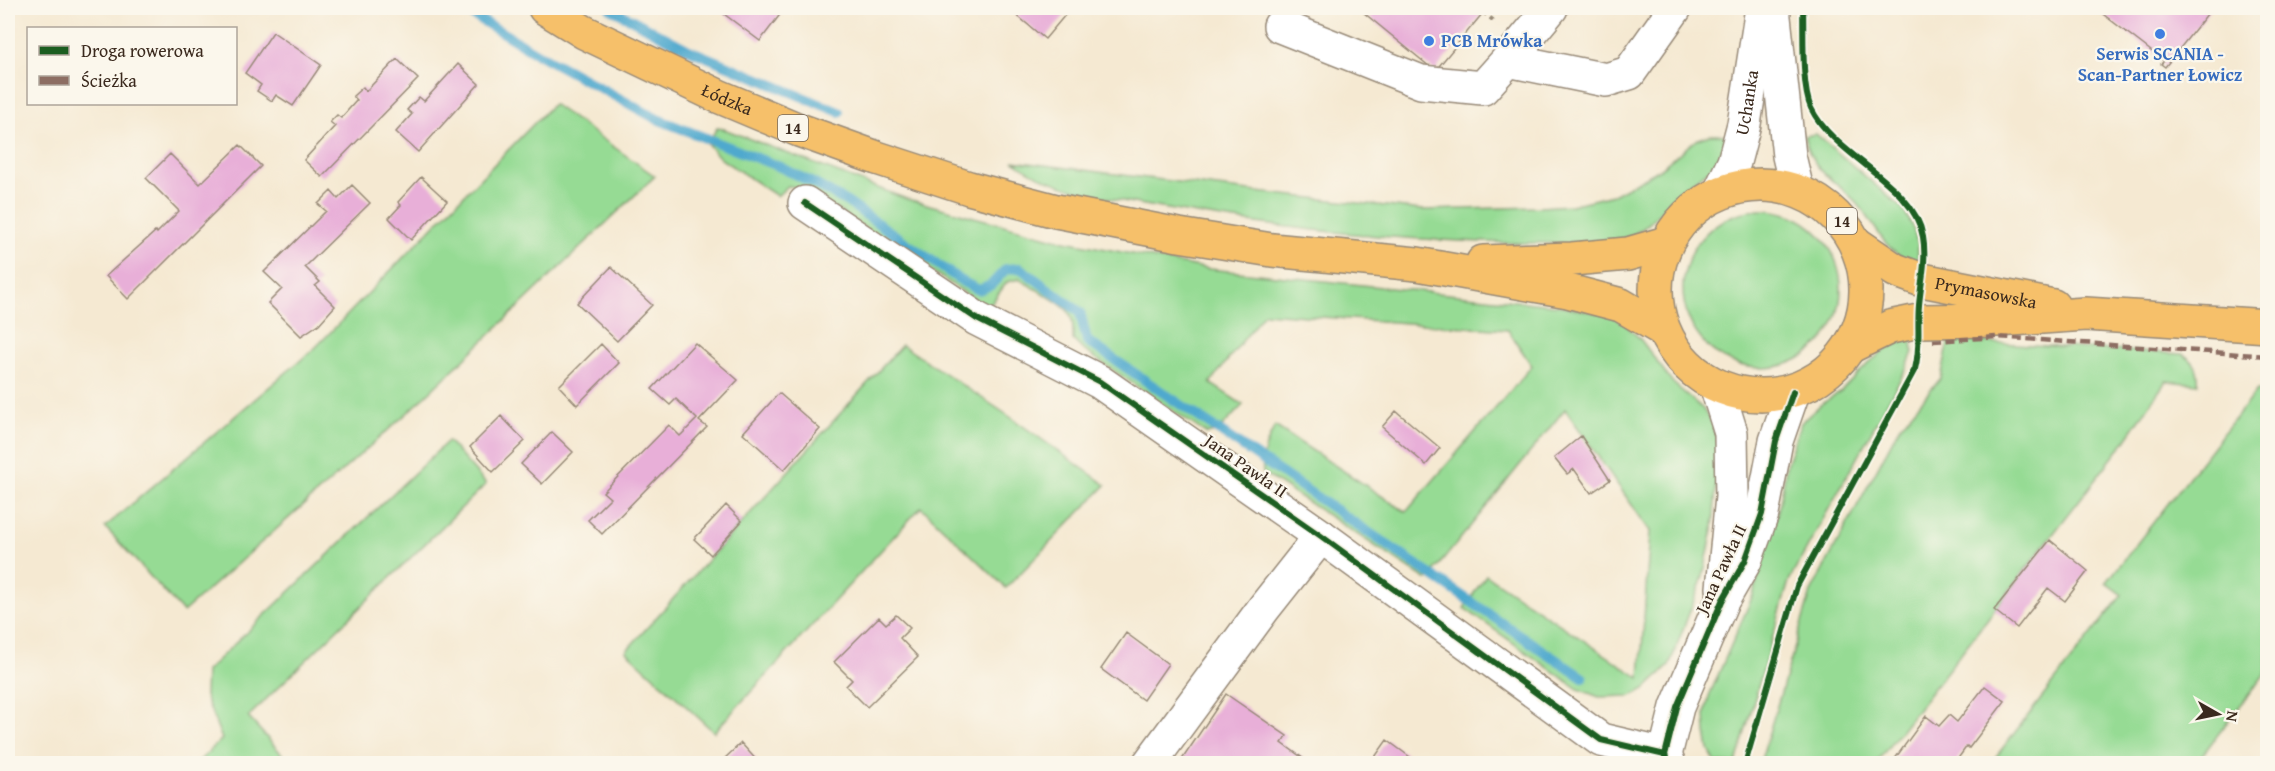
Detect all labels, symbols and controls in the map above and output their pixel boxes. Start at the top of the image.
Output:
legend [27,27,237,105]
place label: PCB Mrówka [1441,27,1543,54]
marker: Serwis SCANIA - Scan-Partner Łowicz [2153,27,2167,41]
marker: PCB Mrówka [1422,34,1436,48]
text: Droga rowerowa [81,37,204,64]
place label: Serwis SCANIA - Scan-Partner Łowicz [2078,40,2243,88]
text: Ścieżka [81,67,137,94]
street label: Uchanka [1728,67,1765,138]
street label: Łódzka [697,76,757,122]
road number: 14 [778,115,808,141]
road number: 14 [1827,208,1857,234]
street label: Prymasowska [1933,269,2040,316]
street label: Jana Pawła II [1197,426,1293,504]
street label: Jana Pawła II [1687,519,1753,620]
north arrow [2188,684,2248,744]
text: N [2220,709,2246,724]

